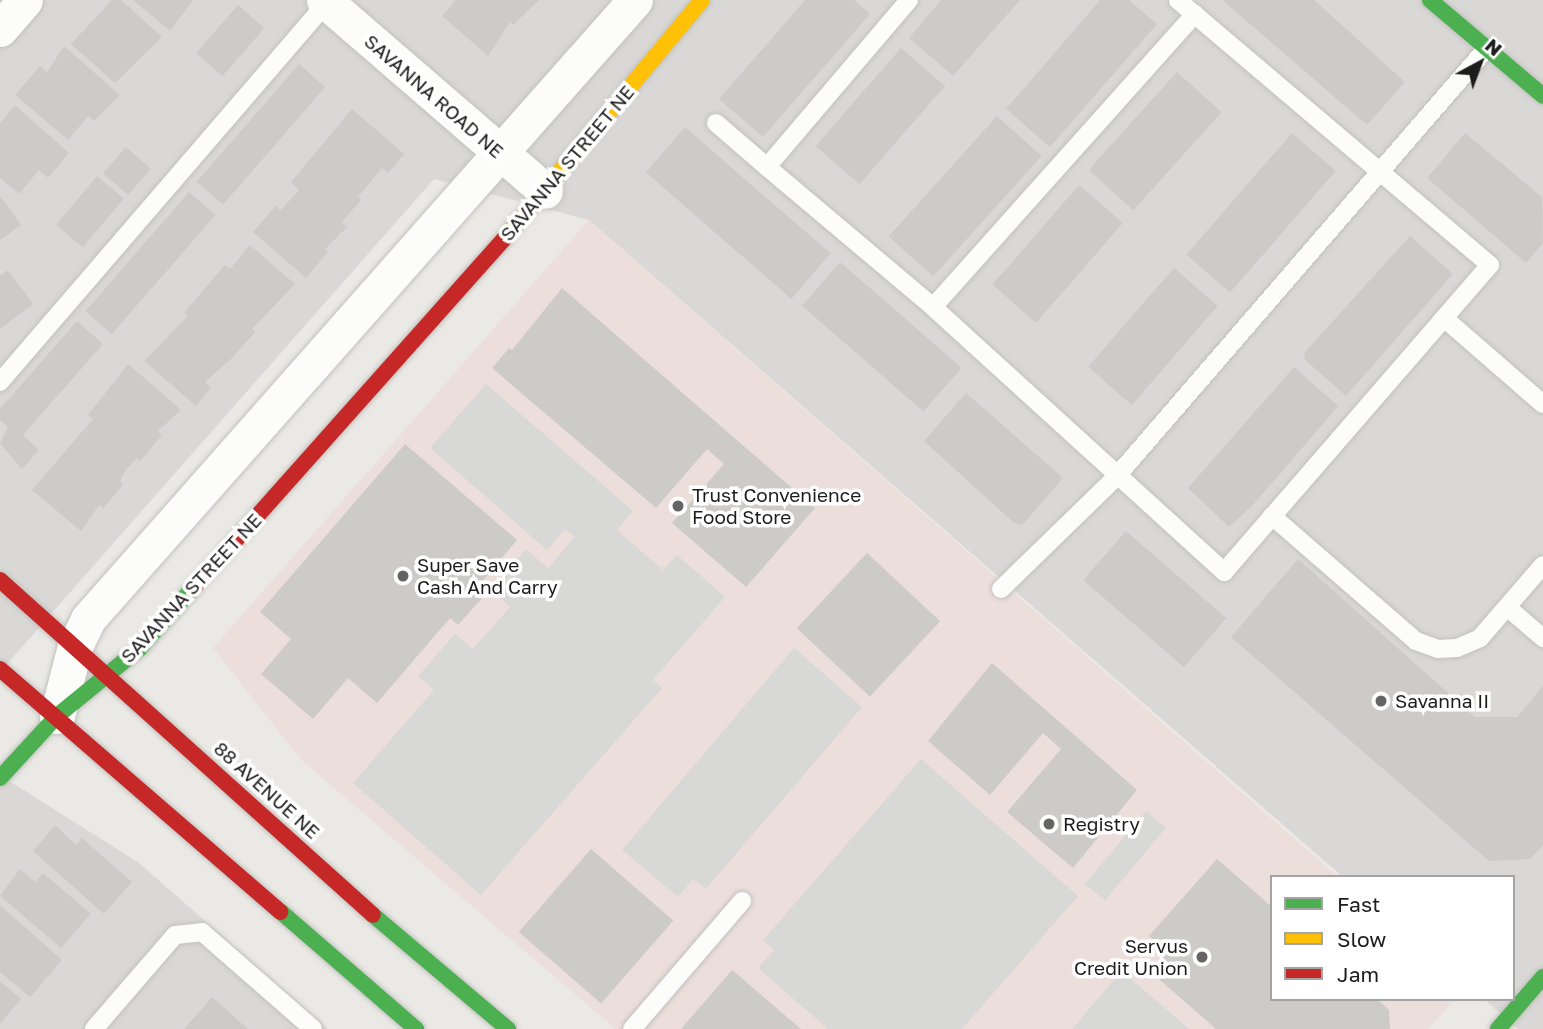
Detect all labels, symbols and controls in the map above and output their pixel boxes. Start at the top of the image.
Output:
north arrow [1445,28,1515,98]
street label: SAVANNA ROAD NE [360,29,508,163]
text: N [1481,33,1507,60]
street label: SAVANNA STREET NE [495,81,639,245]
place label: Trust Convenience Food Store [692,484,861,528]
marker: Trust Convenience Food Store [670,498,686,514]
street label: SAVANNA STREET NE [116,509,266,667]
place label: Super Save Cash And Carry [417,554,558,598]
marker: Super Save Cash And Carry [395,568,411,584]
place label: Savanna II [1395,690,1489,712]
marker: Savanna II [1373,693,1389,709]
street label: 88 AVENUE NE [210,737,324,843]
place label: Registry [1063,813,1140,835]
marker: Registry [1041,816,1057,832]
legend [1270,875,1515,1001]
text: Fast [1337,891,1380,917]
text: Slow [1337,926,1386,952]
place label: Servus Credit Union [1074,935,1188,979]
marker: Servus Credit Union [1194,949,1210,965]
text: Jam [1337,961,1379,987]

